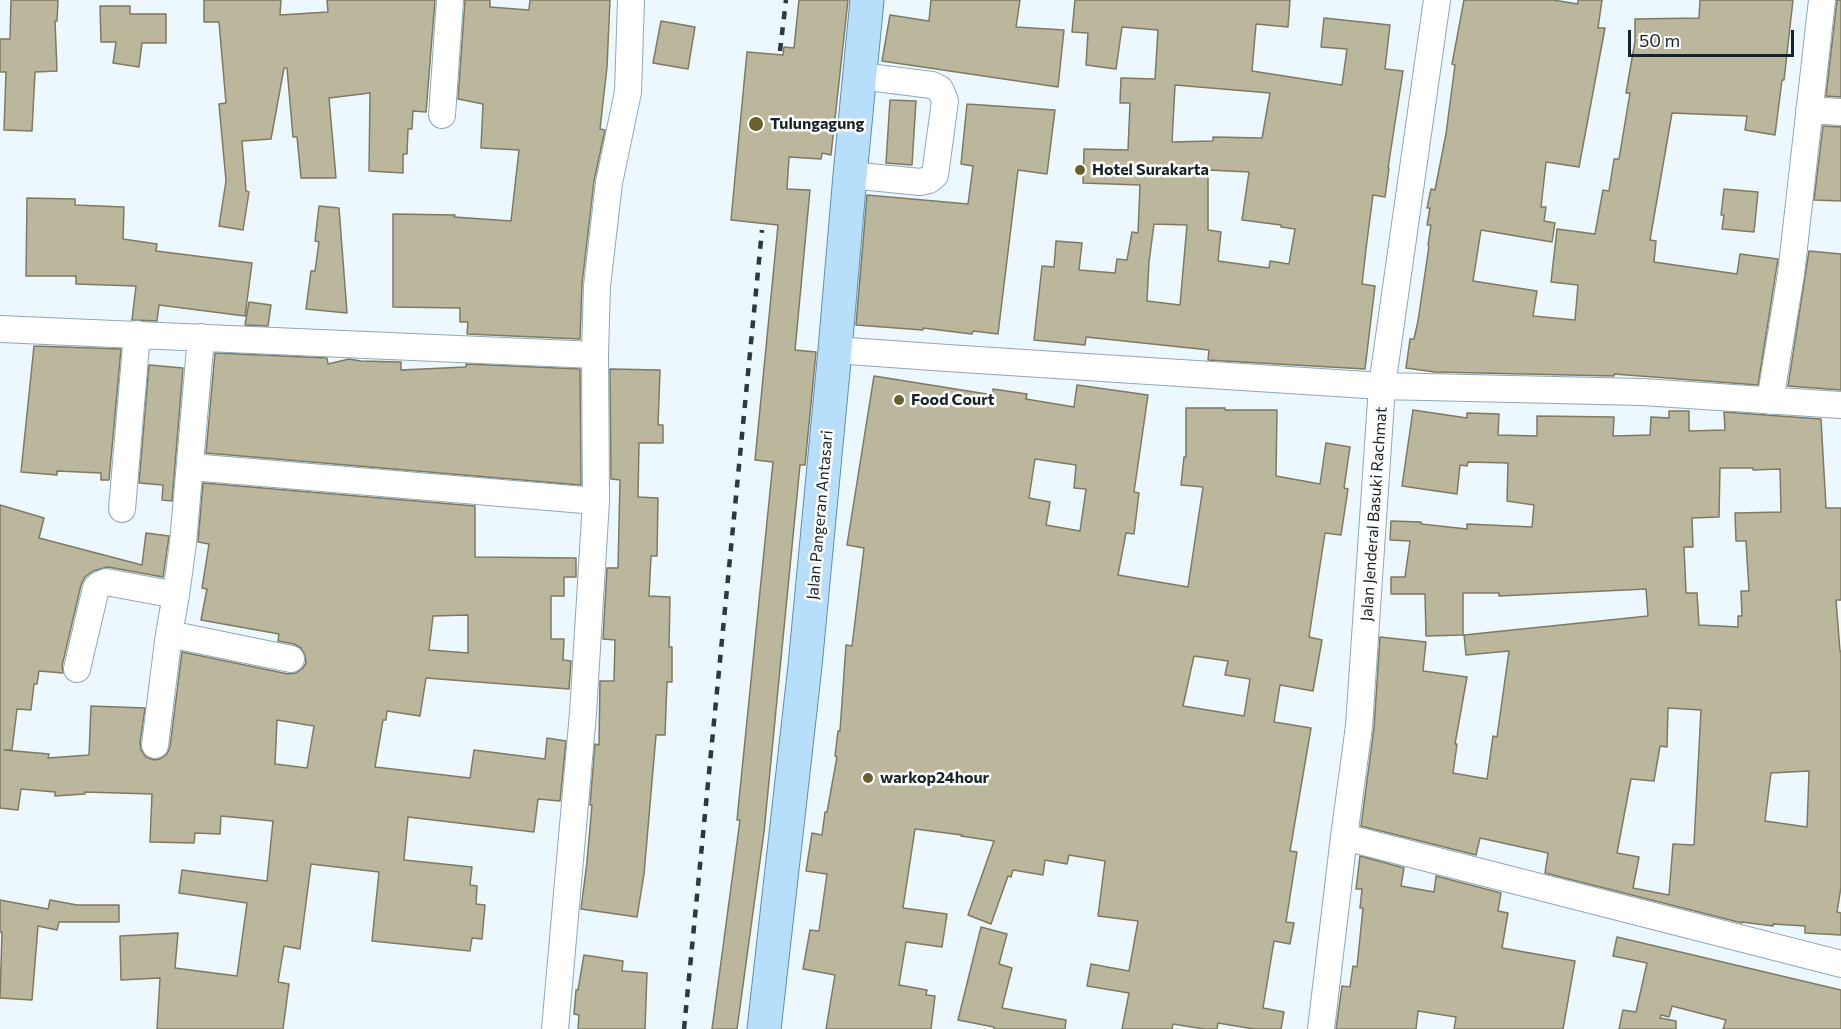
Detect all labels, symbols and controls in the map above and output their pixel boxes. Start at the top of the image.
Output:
scale bar [1631,18,1798,56]
text: 50 m [1639,29,1680,51]
place label: Tulungagung [770,114,864,134]
marker: Tulungagung [747,115,765,133]
place label: Hotel Surakarta [1092,160,1209,180]
marker: Hotel Surakarta [1073,163,1087,177]
place label: Food Court [911,390,995,410]
marker: Food Court [892,393,906,407]
street label: Jalan Jenderal Basuki Rachmat [1357,406,1391,622]
street label: Jalan Pangeran Antasari [803,429,837,601]
place label: warkop24hour [880,768,989,788]
marker: warkop24hour [861,771,875,785]

